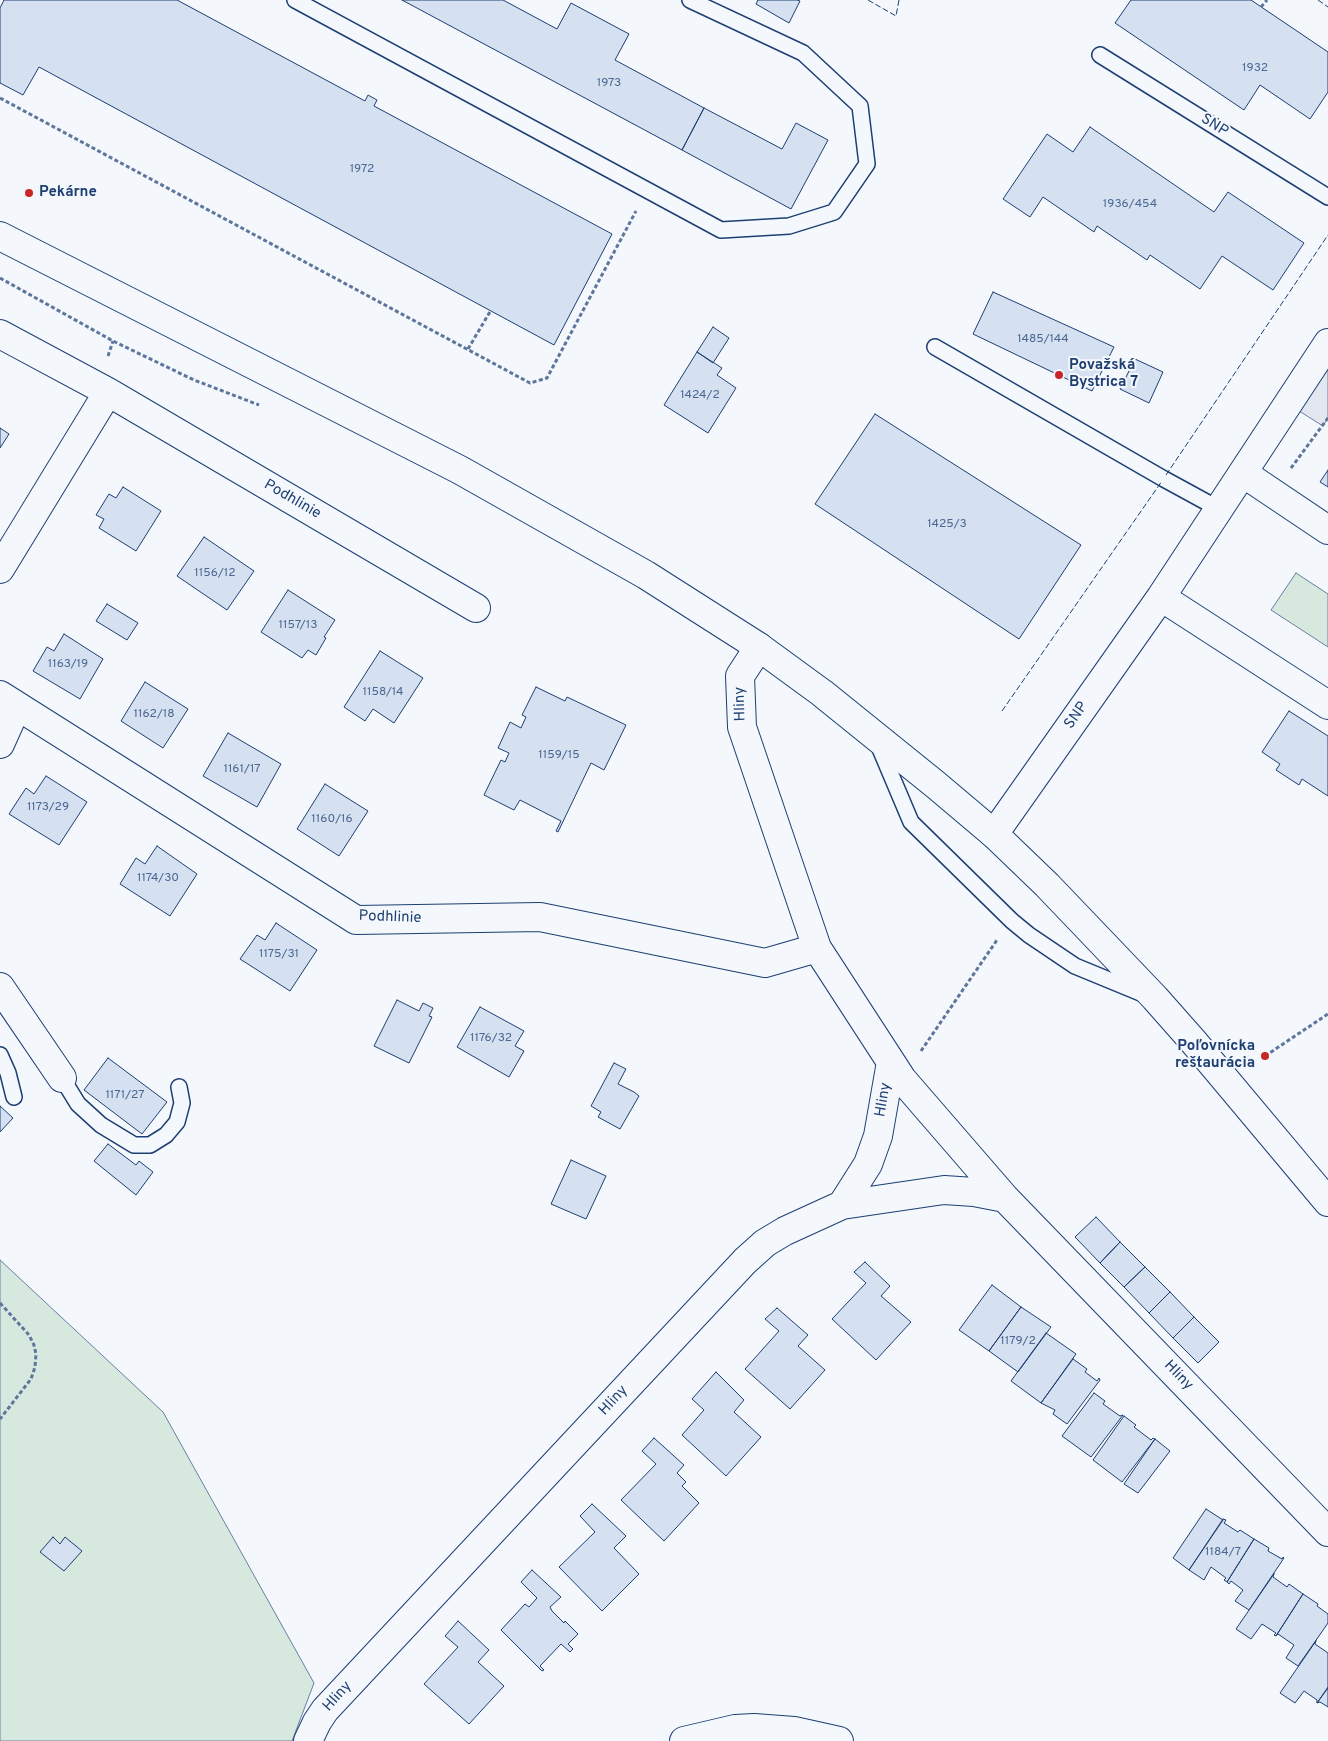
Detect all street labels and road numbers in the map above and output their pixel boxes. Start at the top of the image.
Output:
street label: SNP [1197,111,1231,141]
street label: Podhlinie [260,476,324,524]
street label: Hliny [731,686,751,722]
street label: SNP [1061,699,1093,733]
street label: Podhlinie [358,908,422,928]
street label: Hliny [872,1081,896,1119]
street label: Hliny [1160,1357,1196,1395]
street label: Hliny [596,1382,632,1420]
street label: Hliny [320,1678,356,1716]

